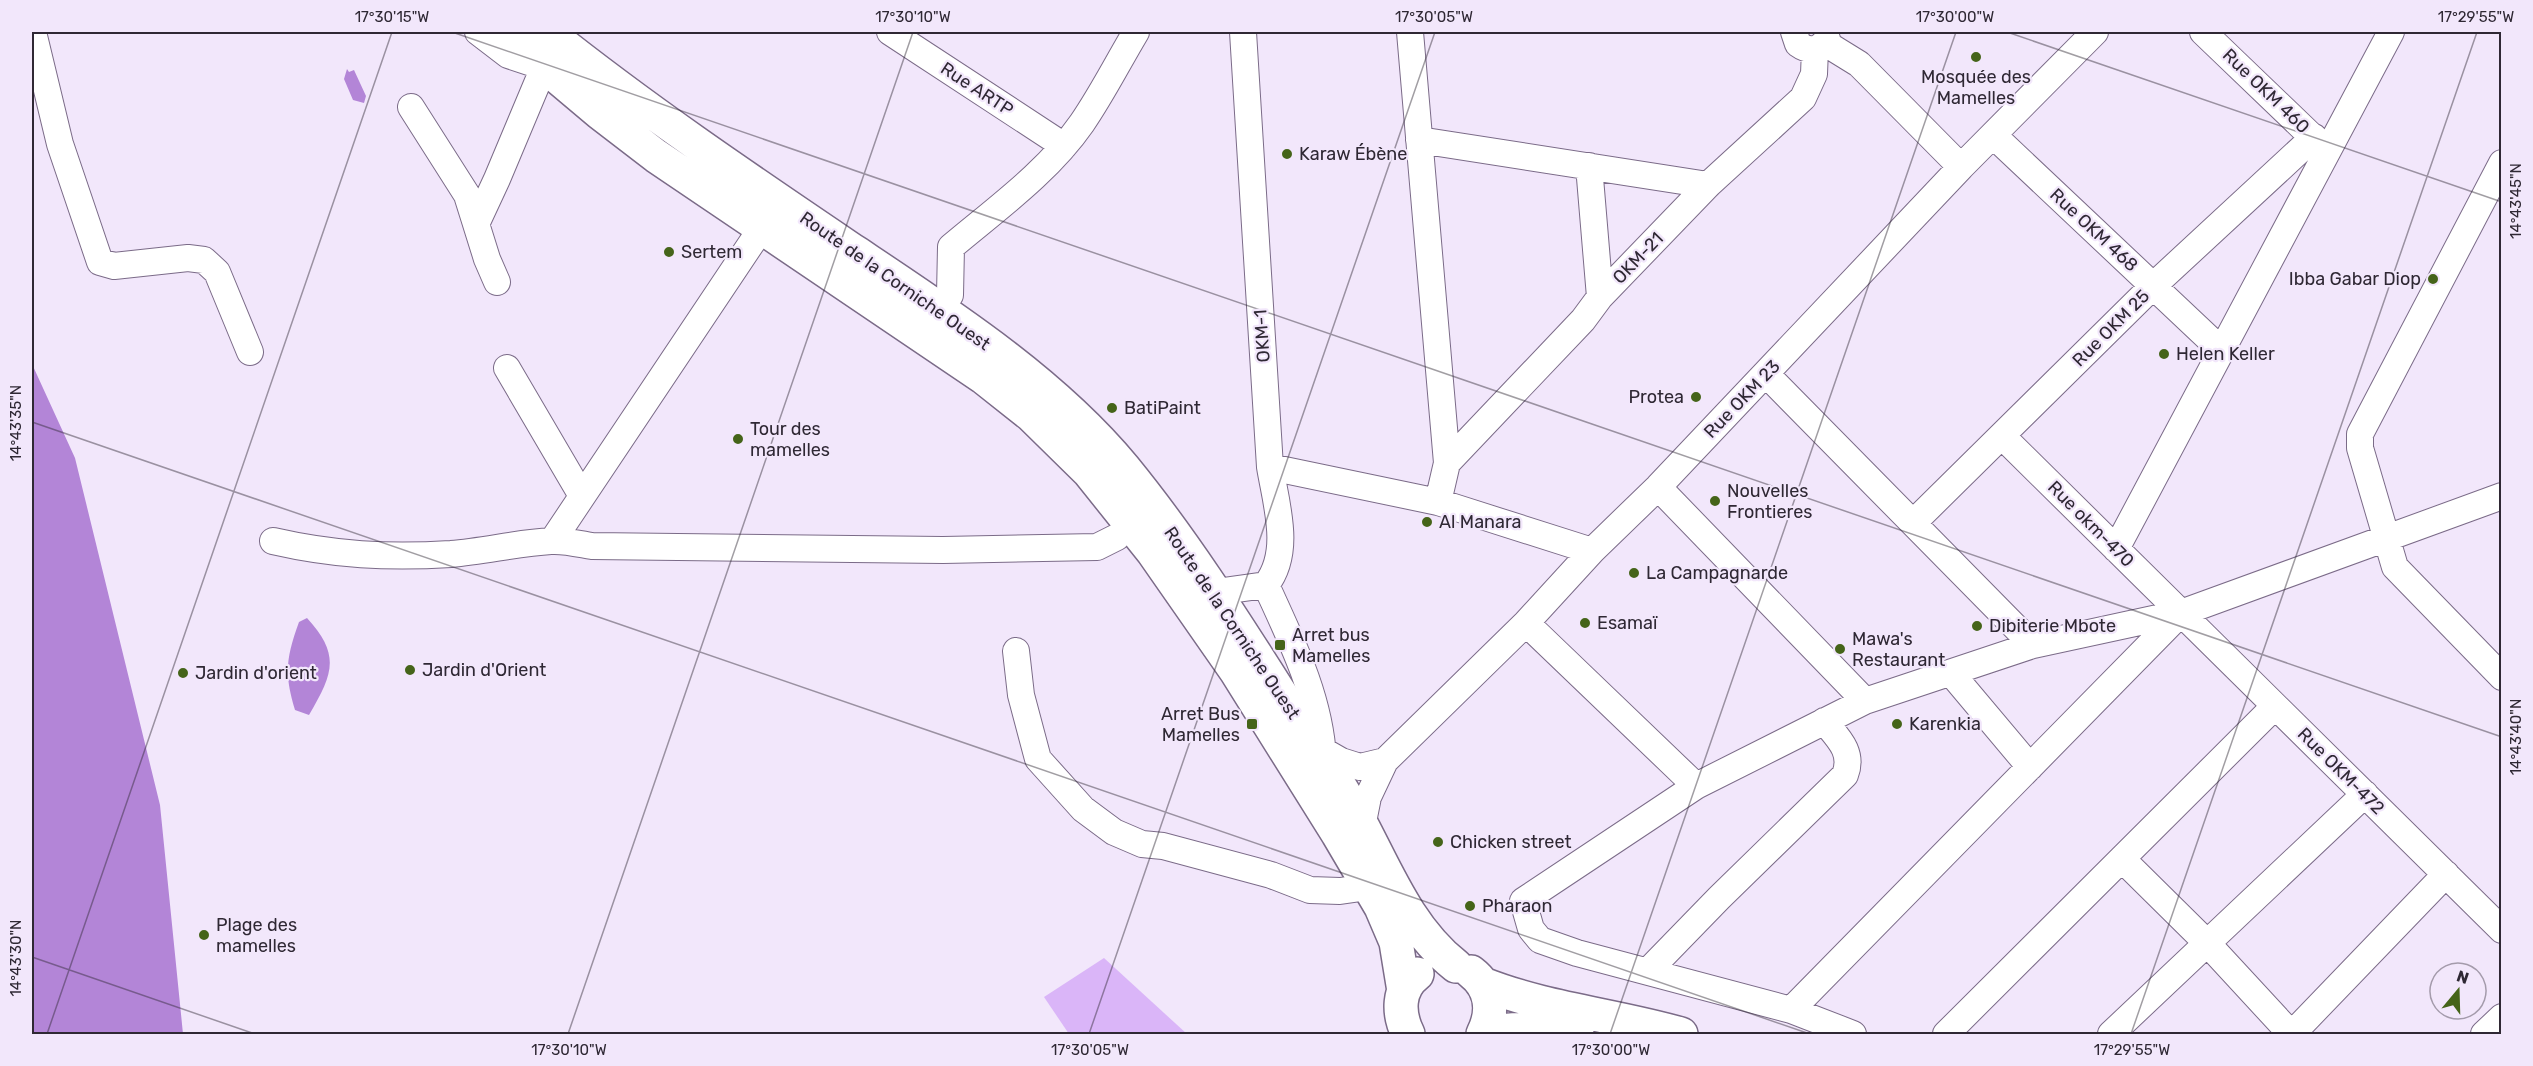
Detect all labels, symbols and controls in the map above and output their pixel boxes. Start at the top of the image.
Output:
text: 17°30'15"W [355,8,429,26]
text: 17°30'10"W [875,8,951,26]
text: 17°30'05"W [1395,8,1473,26]
text: 17°30'00"W [1916,8,1994,26]
text: 17°29'55"W [2438,8,2514,26]
street label: Rue OKM 460 [2218,44,2314,138]
marker: Mosquée des Mamelles [1969,50,1983,64]
street label: Rue ARTP [936,57,1018,121]
place label: Mosquée des Mamelles [1921,66,2031,109]
place label: Karaw Ébène [1299,143,1407,165]
marker: Karaw Ébène [1280,147,1294,161]
text: 14°43'45"N [2507,163,2525,239]
street label: Rue OKM 468 [2045,184,2143,276]
street label: Route de la Corniche Ouest [796,207,994,355]
street label: OKM-21 [1608,228,1668,288]
place label: Sertem [681,241,742,263]
marker: Sertem [662,245,676,259]
place label: Ibba Gabar Diop [2289,268,2421,290]
marker: Ibba Gabar Diop [2426,272,2440,286]
street label: Rue OKM 25 [2068,285,2154,371]
street label: OKM-1 [1249,309,1275,363]
place label: Helen Keller [2176,343,2275,365]
marker: Helen Keller [2157,347,2171,361]
street label: Rue OKM 23 [1699,355,1785,443]
text: 14°43'35"N [7,385,25,461]
place label: Protea [1628,386,1684,408]
marker: Protea [1689,390,1703,404]
place label: BatiPaint [1124,397,1201,419]
marker: BatiPaint [1105,401,1119,415]
place label: Tour des mamelles [750,418,830,461]
marker: Tour des mamelles [731,432,745,446]
street label: Rue okm-470 [2043,476,2139,572]
place label: Nouvelles Frontieres [1727,480,1812,523]
marker: Nouvelles Frontieres [1708,494,1722,508]
place label: Al Manara [1439,511,1522,533]
marker: Al Manara [1420,515,1434,529]
street label: Route de la Corniche Ouest [1159,523,1305,723]
place label: La Campagnarde [1646,562,1788,584]
marker: La Campagnarde [1627,566,1641,580]
place label: Esamaï [1597,612,1658,634]
place label: Dibiterie Mbote [1989,615,2116,637]
marker: Esamaï [1578,616,1592,630]
marker: Dibiterie Mbote [1970,619,1984,633]
place label: Arret bus Mamelles [1292,624,1370,667]
place label: Mawa's Restaurant [1852,628,1945,671]
marker: Arret bus Mamelles [1273,638,1287,652]
marker: Mawa's Restaurant [1833,642,1847,656]
place label: Jardin d'Orient [422,659,546,681]
place label: Jardin d'orient [195,662,317,684]
marker: Jardin d'Orient [403,663,417,677]
marker: Jardin d'orient [176,666,190,680]
text: 14°43'40"N [2507,699,2525,775]
place label: Arret Bus Mamelles [1161,703,1240,746]
place label: Karenkia [1909,713,1981,735]
marker: Arret Bus Mamelles [1245,717,1259,731]
marker: Karenkia [1890,717,1904,731]
street label: Rue OKM-472 [2293,723,2389,819]
place label: Chicken street [1450,831,1572,853]
marker: Chicken street [1431,835,1445,849]
place label: Pharaon [1482,895,1552,917]
marker: Pharaon [1463,899,1477,913]
place label: Plage des mamelles [216,914,297,957]
text: 14°43'30"N [7,919,25,997]
marker: Plage des mamelles [197,928,211,942]
north arrow [2428,961,2488,1021]
text: N [2454,966,2471,988]
text: 17°30'10"W [531,1041,607,1059]
text: 17°30'05"W [1051,1041,1129,1059]
text: 17°30'00"W [1572,1041,1650,1059]
text: 17°29'55"W [2094,1041,2170,1059]

